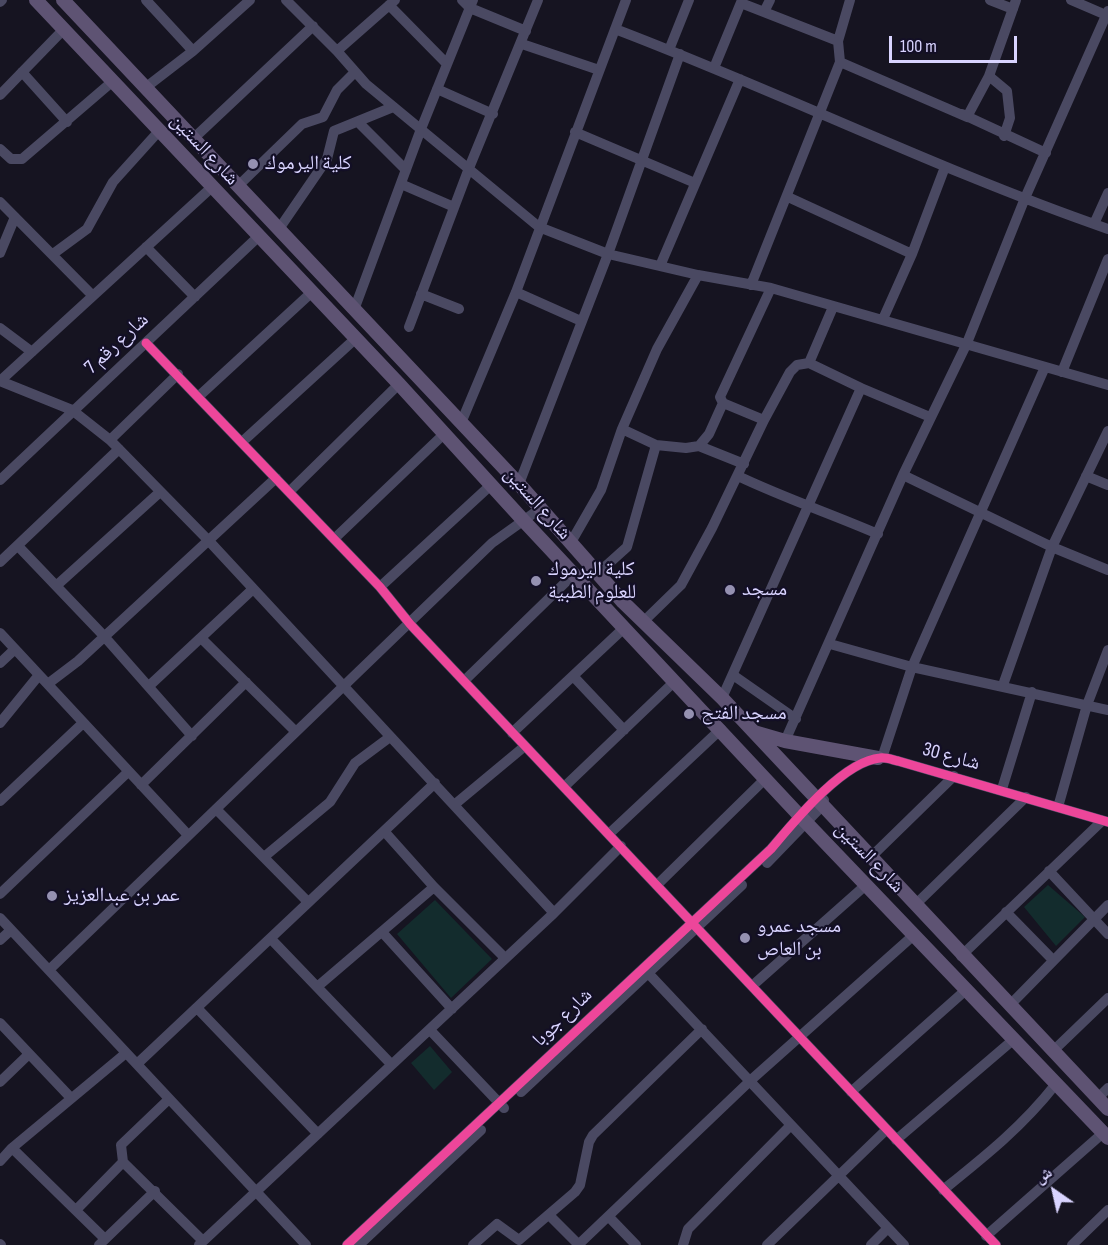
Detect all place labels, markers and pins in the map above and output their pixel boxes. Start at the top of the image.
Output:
place label: كلية اليرموك [265,152,352,176]
marker: كلية اليرموك [246,157,260,171]
place label: كلية اليرموك للعلوم الطبية [548,558,636,605]
marker: كلية اليرموك للعلوم الطبية [529,574,543,588]
place label: مسجد [742,578,787,602]
marker: مسجد [723,583,737,597]
place label: مسجد الفتح [701,702,787,726]
marker: مسجد الفتح [682,707,696,721]
place label: عمر بن عبدالعزيز [64,884,180,908]
marker: عمر بن عبدالعزيز [45,889,59,903]
place label: مسجد عمرو بن العاص [757,915,841,962]
marker: مسجد عمرو بن العاص [738,931,752,945]

